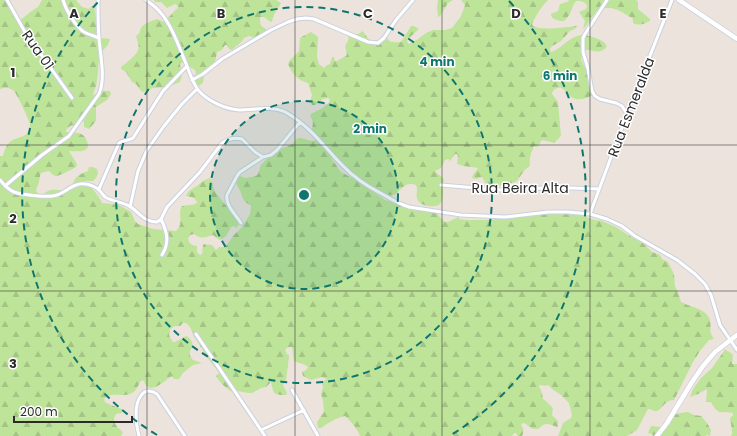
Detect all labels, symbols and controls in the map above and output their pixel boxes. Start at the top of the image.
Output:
text: A [69,4,79,23]
text: B [217,4,226,23]
text: C [363,4,373,23]
text: D [511,4,521,23]
text: E [659,4,667,23]
street label: Rua 01 [17,26,59,74]
text: 4 min [419,53,455,70]
street label: Rua Esmeralda [603,54,659,160]
text: 1 [11,63,15,82]
text: 6 min [543,67,577,84]
text: 2 min [353,120,387,137]
street label: Rua Beira Alta [471,178,569,198]
centre of rings [297,188,311,202]
text: 2 [9,209,17,228]
text: 3 [9,354,17,373]
scale bar [14,398,132,424]
text: 200 m [20,403,58,420]

